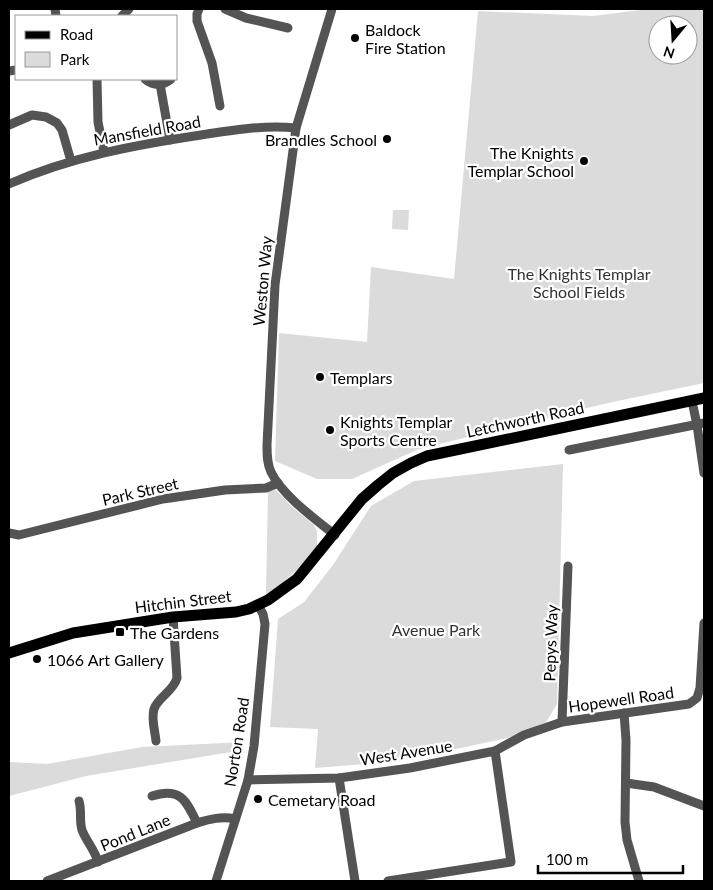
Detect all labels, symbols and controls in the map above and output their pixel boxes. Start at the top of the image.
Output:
legend [15,15,178,80]
north arrow [648,15,698,65]
place label: Baldock Fire Station [365,20,446,57]
text: Road [60,25,93,43]
marker: Baldock Fire Station [349,32,361,44]
text: N [661,43,677,63]
text: Park [60,50,90,68]
street label: Mansfield Road [92,111,202,149]
place label: Brandles School [265,130,377,149]
marker: Brandles School [381,133,393,145]
place label: The Knights Templar School [467,143,574,180]
marker: The Knights Templar School [578,155,590,167]
street label: Weston Way [249,234,275,327]
park label: The Knights Templar School Fields [507,264,651,301]
place label: Templars [330,368,393,387]
marker: Templars [314,371,326,383]
street label: Letchworth Road [464,397,586,441]
place label: Knights Templar Sports Centre [340,412,453,449]
marker: Knights Templar Sports Centre [324,424,336,436]
street label: Park Street [100,473,180,509]
street label: Hitchin Street [134,586,233,616]
street label: Pepys Way [539,603,561,682]
park label: Avenue Park [392,620,481,639]
place label: The Gardens [130,623,219,642]
marker: The Gardens [114,626,126,638]
place label: 1066 Art Gallery [47,650,165,669]
marker: 1066 Art Gallery [31,653,43,665]
street label: Hopewell Road [567,682,675,716]
street label: Norton Road [220,696,252,788]
street label: West Avenue [358,735,454,769]
place label: Cemetary Road [268,790,375,809]
marker: Cemetary Road [252,793,264,805]
street label: Pond Lane [97,809,173,855]
scale bar [538,842,683,874]
text: 100 m [546,850,588,868]

